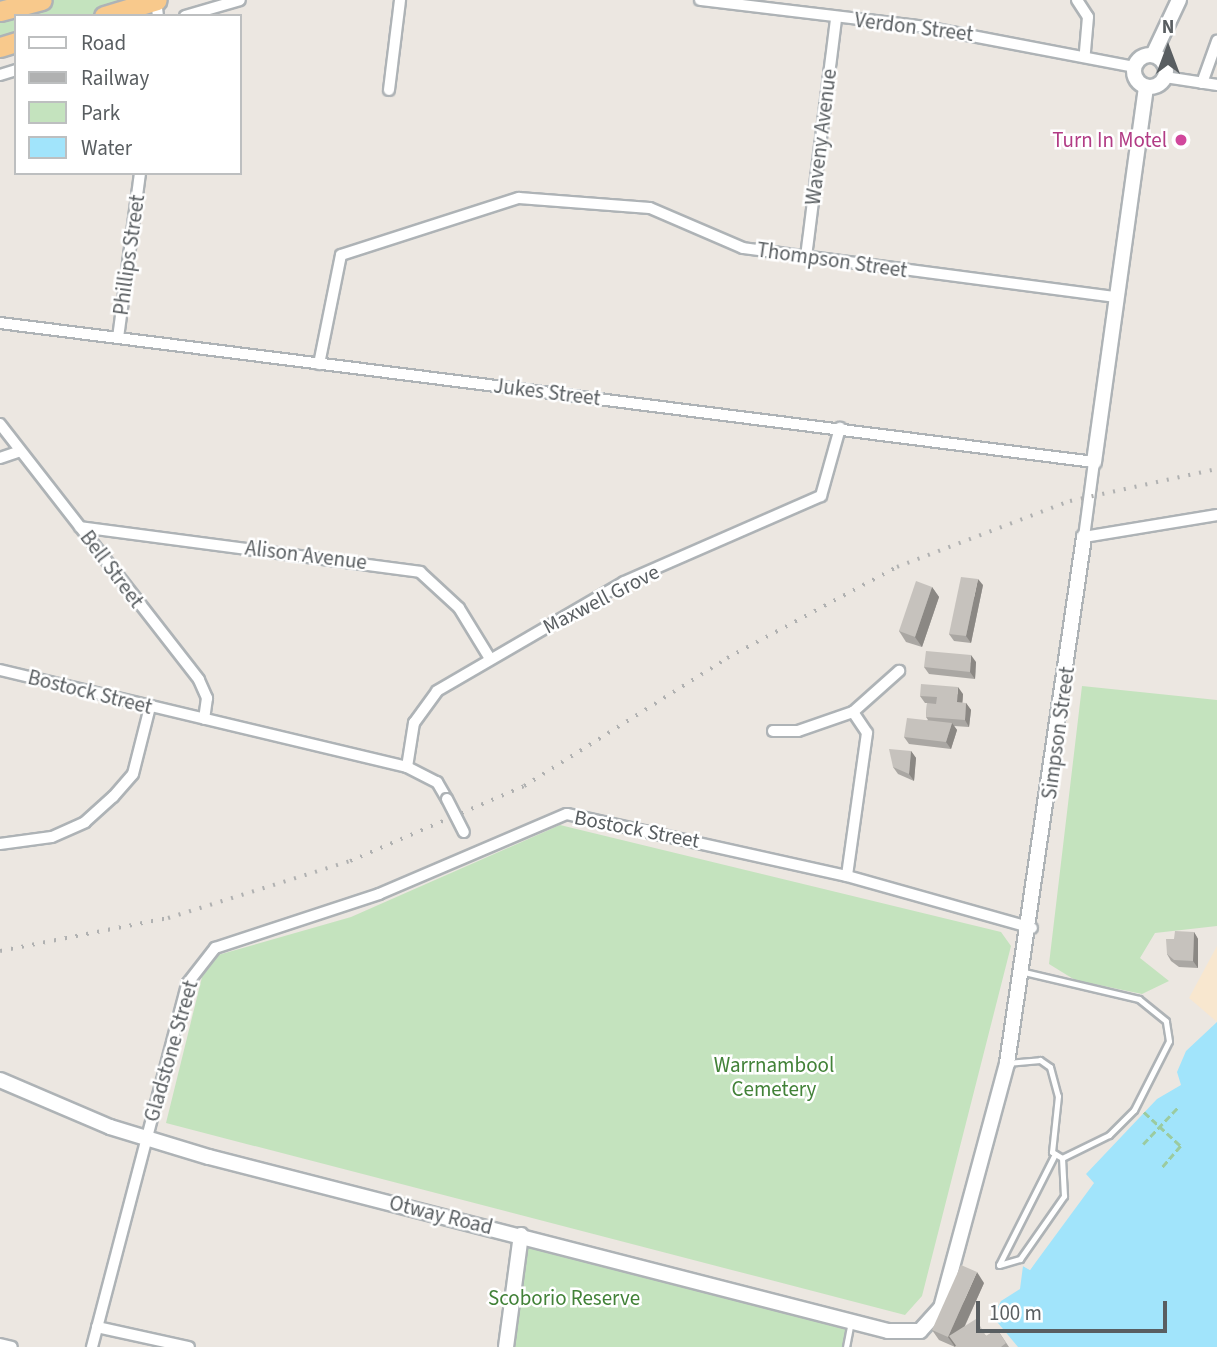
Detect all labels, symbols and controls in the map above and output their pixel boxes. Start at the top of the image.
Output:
street label: Verdon Street [853,7,975,47]
legend [14,14,242,175]
north arrow [1133,14,1203,84]
text: N [1162,14,1174,41]
text: Road [81,28,126,58]
text: Railway [81,63,149,93]
street label: Waveny Avenue [800,67,842,207]
text: Park [81,98,120,128]
place label: Turn In Motel [1052,127,1167,153]
marker: Turn In Motel [1173,132,1189,148]
text: Water [81,133,132,163]
street label: Phillips Street [108,193,150,317]
street label: Thompson Street [755,237,909,283]
street label: Jukes Street [492,373,602,411]
street label: Bell Street [75,525,149,613]
street label: Alison Avenue [244,535,368,575]
street label: Maxwell Grove [539,559,663,639]
street label: Bostock Street [25,664,155,720]
street label: Simpson Street [1036,665,1080,801]
street label: Bostock Street [572,805,702,853]
street label: Gladstone Street [139,977,203,1125]
park label: Warrnambool Cemetery [714,1052,834,1102]
street label: Otway Road [387,1190,495,1240]
park label: Scoborio Reserve [488,1285,640,1311]
scale bar [979,1288,1170,1332]
text: 100 m [989,1298,1042,1328]

